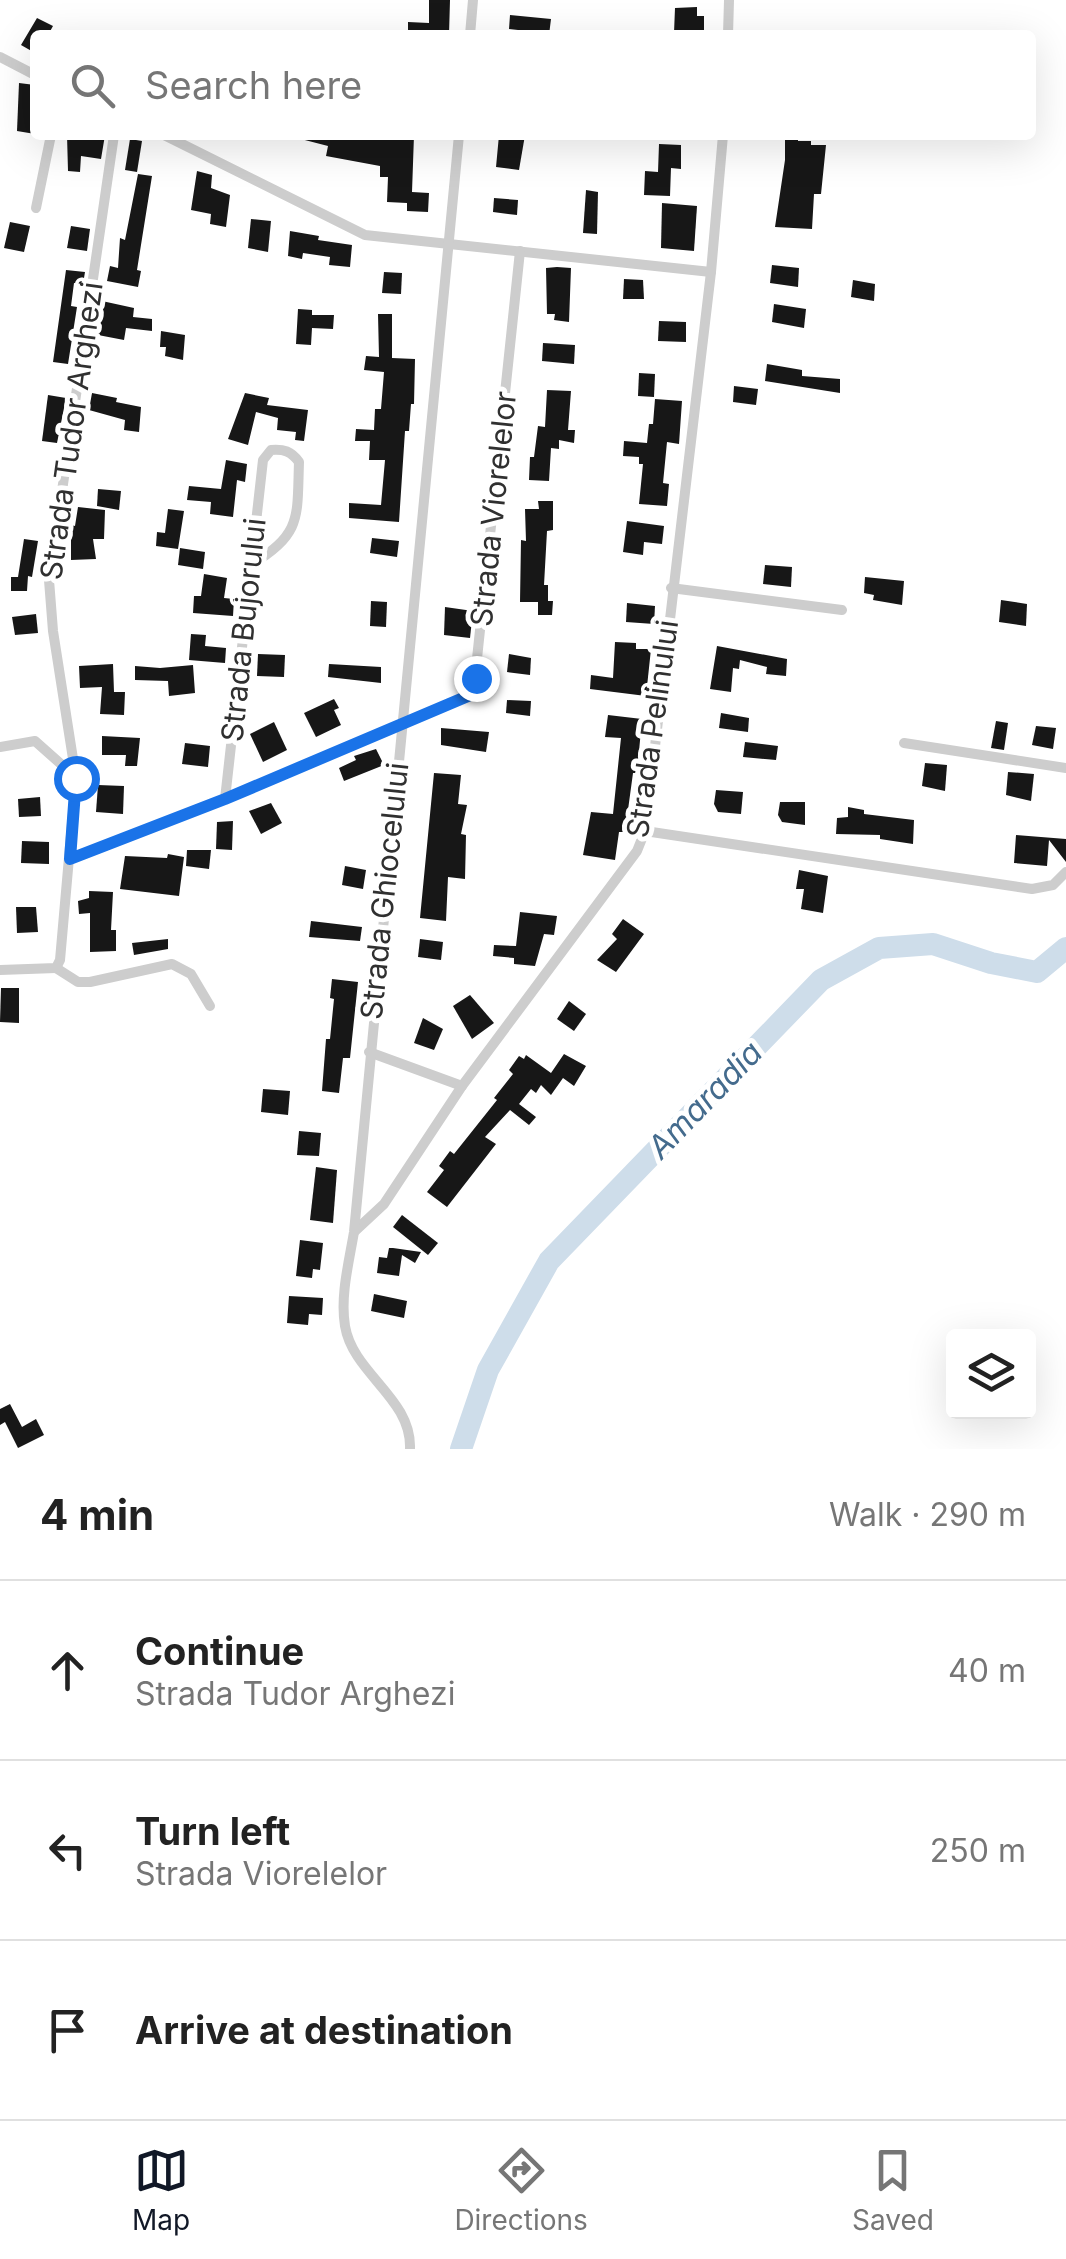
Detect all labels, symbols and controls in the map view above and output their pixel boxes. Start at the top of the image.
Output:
search box [30,30,1036,140]
icon: search [65,58,120,113]
text: Search here [145,62,362,108]
street label: Strada Tudor Arghezi [32,280,110,582]
street label: Strada Viorelelor [463,389,523,628]
street label: Strada Bujorului [213,516,273,744]
street label: Strada Pelinului [619,618,685,840]
route end [454,656,500,702]
route start [54,756,100,802]
street label: Strada Ghiocelului [353,761,415,1021]
water label: Amaradia [639,1033,770,1167]
map controls [946,1329,1036,1419]
button: layers [946,1329,1036,1419]
text: 4 min [40,1489,154,1540]
text: Walk · 290 m [829,1495,1026,1534]
text: Continue [135,1628,304,1674]
icon: ahead [40,1643,95,1698]
text: 40 m [948,1651,1026,1690]
text: Strada Tudor Arghezi [135,1674,455,1713]
text: Turn left [135,1808,290,1854]
icon: left [40,1823,95,1878]
text: 250 m [930,1831,1026,1870]
text: Strada Viorelelor [135,1854,387,1893]
icon: arrive [40,2003,95,2058]
text: Arrive at destination [135,2007,513,2053]
tab: Map [132,2143,190,2237]
tab: Directions [454,2143,588,2237]
tab: Saved [852,2143,934,2237]

